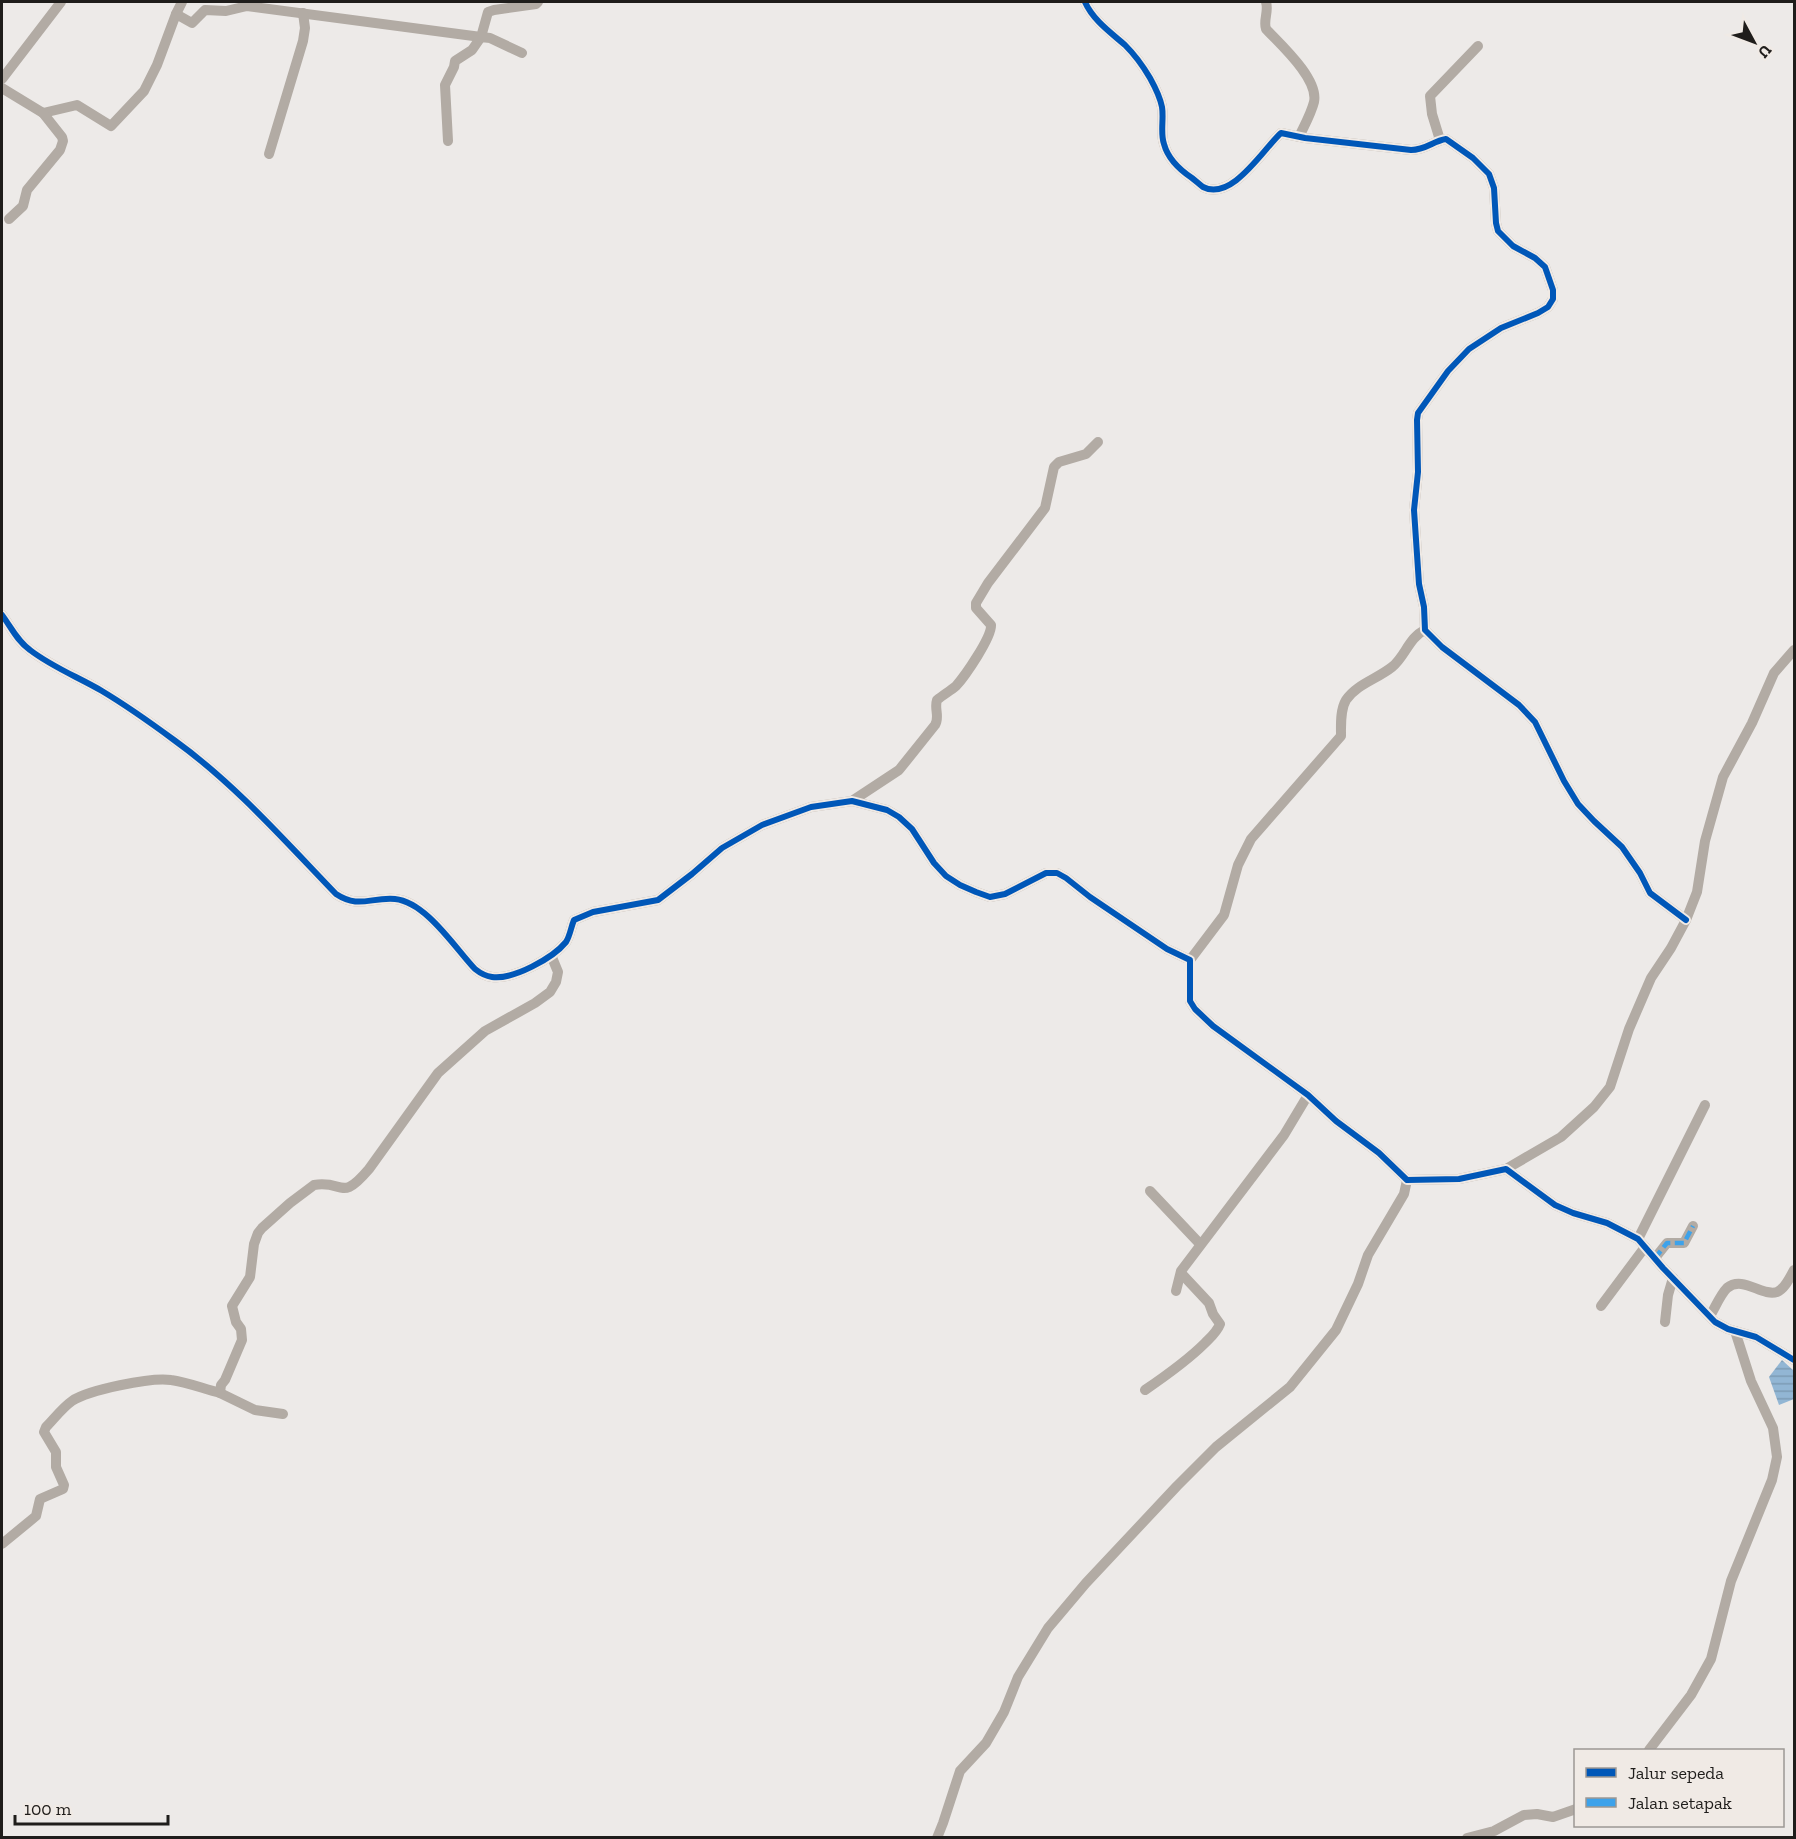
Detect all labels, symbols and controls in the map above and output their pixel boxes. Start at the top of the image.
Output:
north arrow [1724,12,1784,72]
text: U [1754,41,1776,62]
legend [1574,1749,1784,1827]
text: Jalur sepeda [1628,1762,1724,1784]
scale bar [15,1788,168,1826]
text: Jalan setapak [1628,1792,1733,1814]
text: 100 m [24,1798,72,1820]

